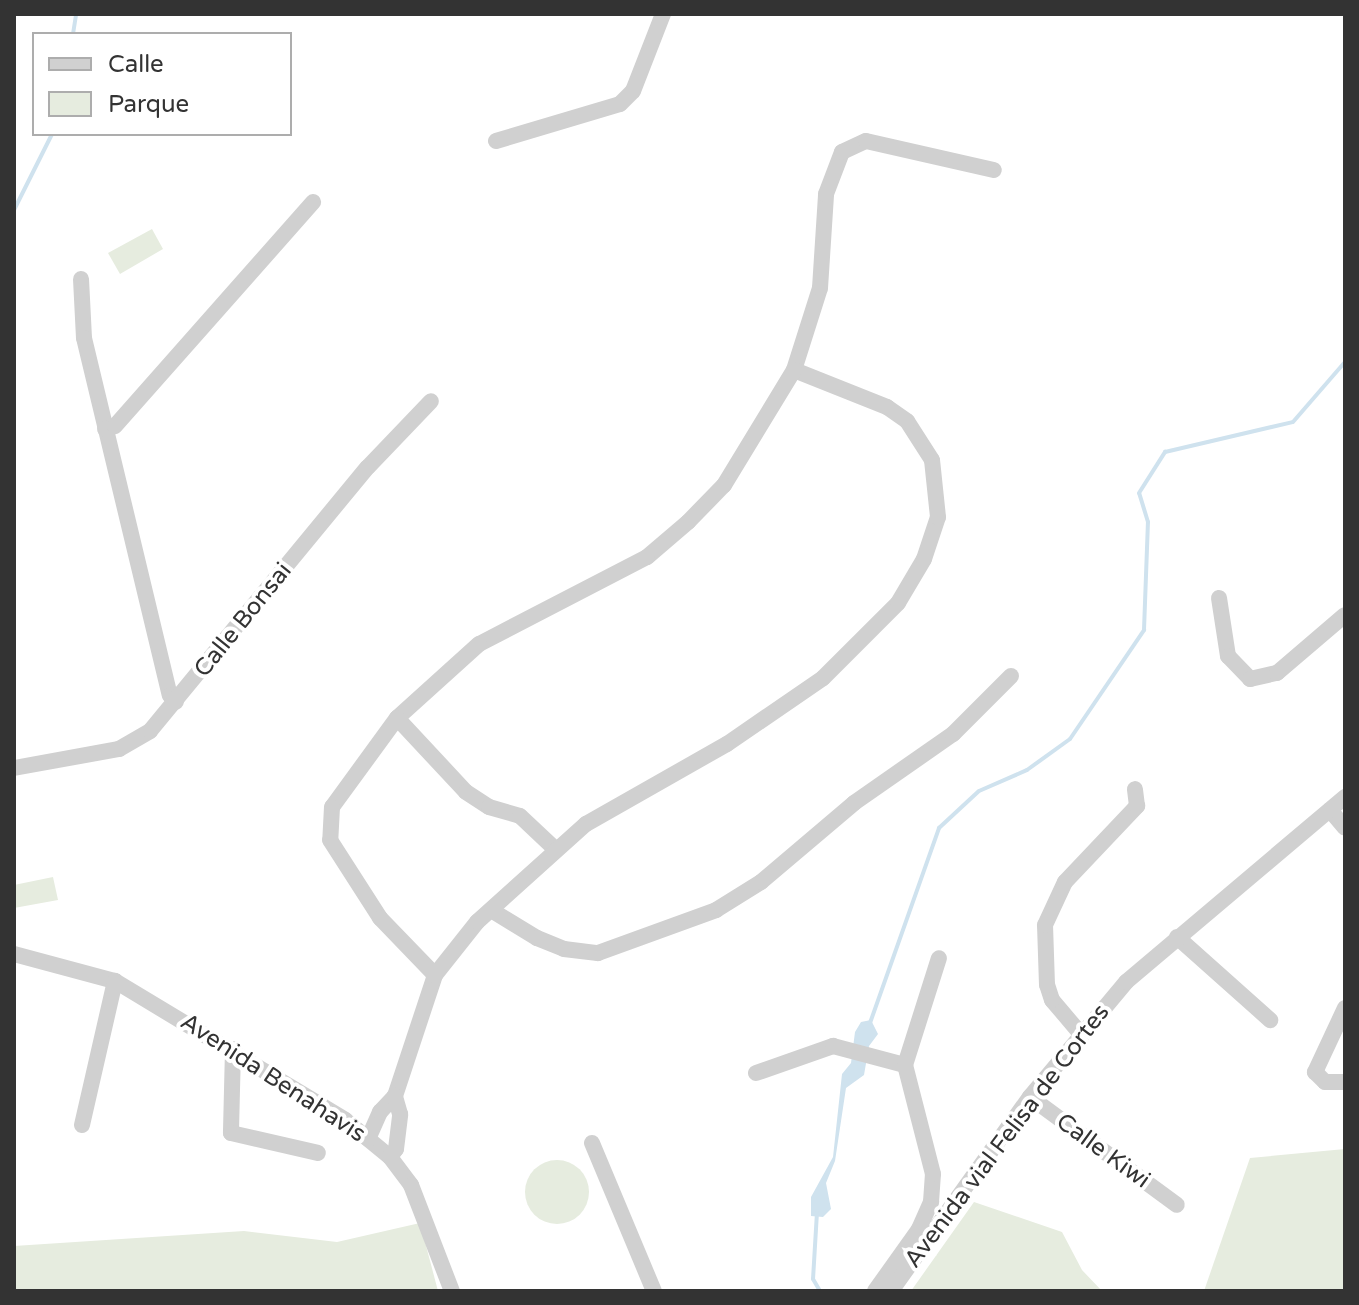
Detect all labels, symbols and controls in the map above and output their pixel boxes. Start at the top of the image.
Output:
legend [32,32,292,136]
text: Calle [108,50,164,79]
text: Parque [108,90,189,119]
street label: Calle Bonsai [188,557,298,683]
street label: Avenida vial Felisa de Cortes [898,999,1116,1273]
street label: Avenida Benahavis [175,1007,371,1149]
street label: Calle Kiwi [1050,1107,1156,1195]

